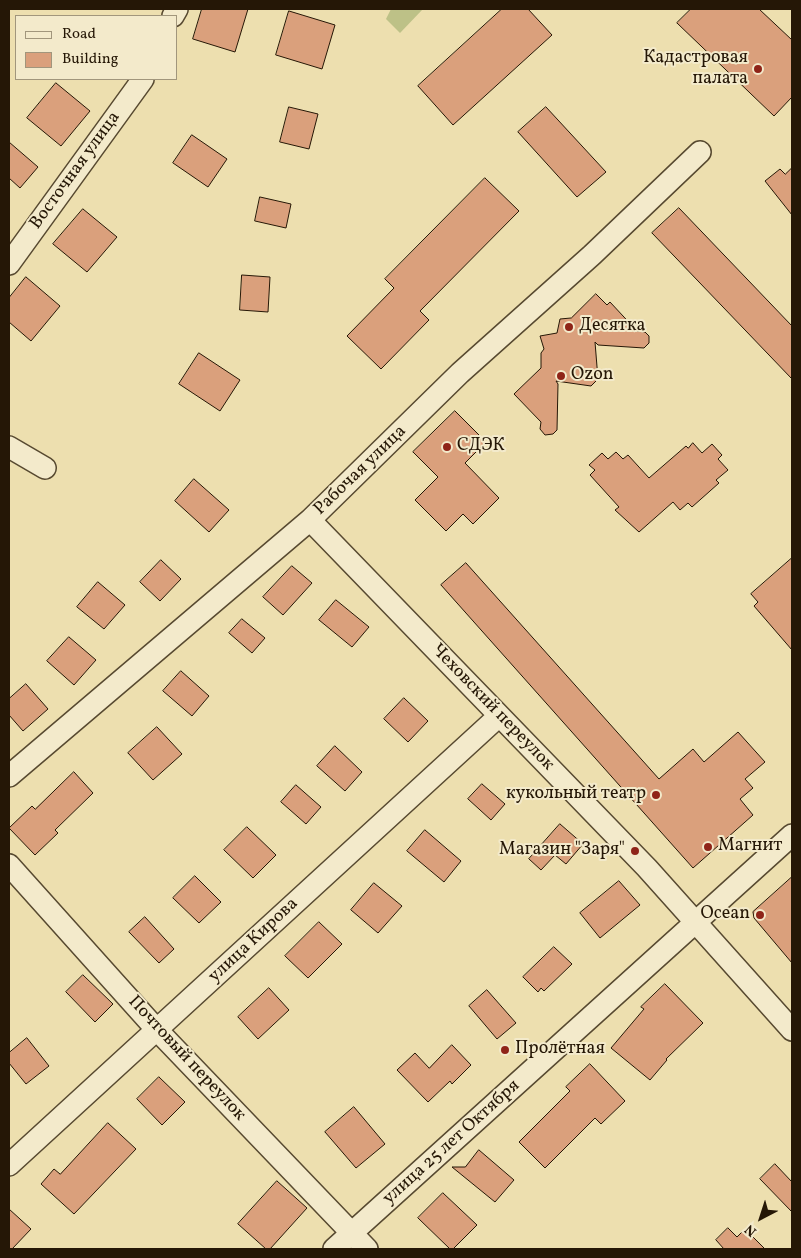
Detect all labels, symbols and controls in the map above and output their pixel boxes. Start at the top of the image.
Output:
legend [15,15,178,80]
text: Road [62,24,96,45]
place label: Кадастровая палата [643,48,748,90]
text: Building [62,49,118,70]
marker: Кадастровая палата [752,63,764,75]
street label: Восточная улица [26,108,126,234]
place label: Десятка [579,316,645,338]
marker: Десятка [563,321,575,333]
place label: Ozon [571,365,613,387]
marker: Ozon [555,370,567,382]
street label: Рабочая улица [310,421,412,521]
place label: СДЭК [457,436,505,458]
marker: СДЭК [441,441,453,453]
street label: Чеховский переулок [426,640,558,776]
place label: кукольный театр [506,784,646,806]
marker: кукольный театр [650,789,662,801]
place label: Магнит [718,836,782,858]
place label: Магазин "Заря" [499,840,625,862]
marker: Магнит [702,841,714,853]
marker: Магазин "Заря" [629,845,641,857]
street label: улица Кирова [205,894,303,988]
place label: Ocean [701,904,750,926]
marker: Ocean [754,909,766,921]
street label: Почтовый переулок [122,992,250,1126]
place label: Пролётная [515,1039,605,1061]
marker: Пролётная [499,1044,511,1056]
street label: улица 25 лет Октября [379,1076,525,1210]
north arrow [736,1193,786,1243]
text: N [741,1219,761,1240]

